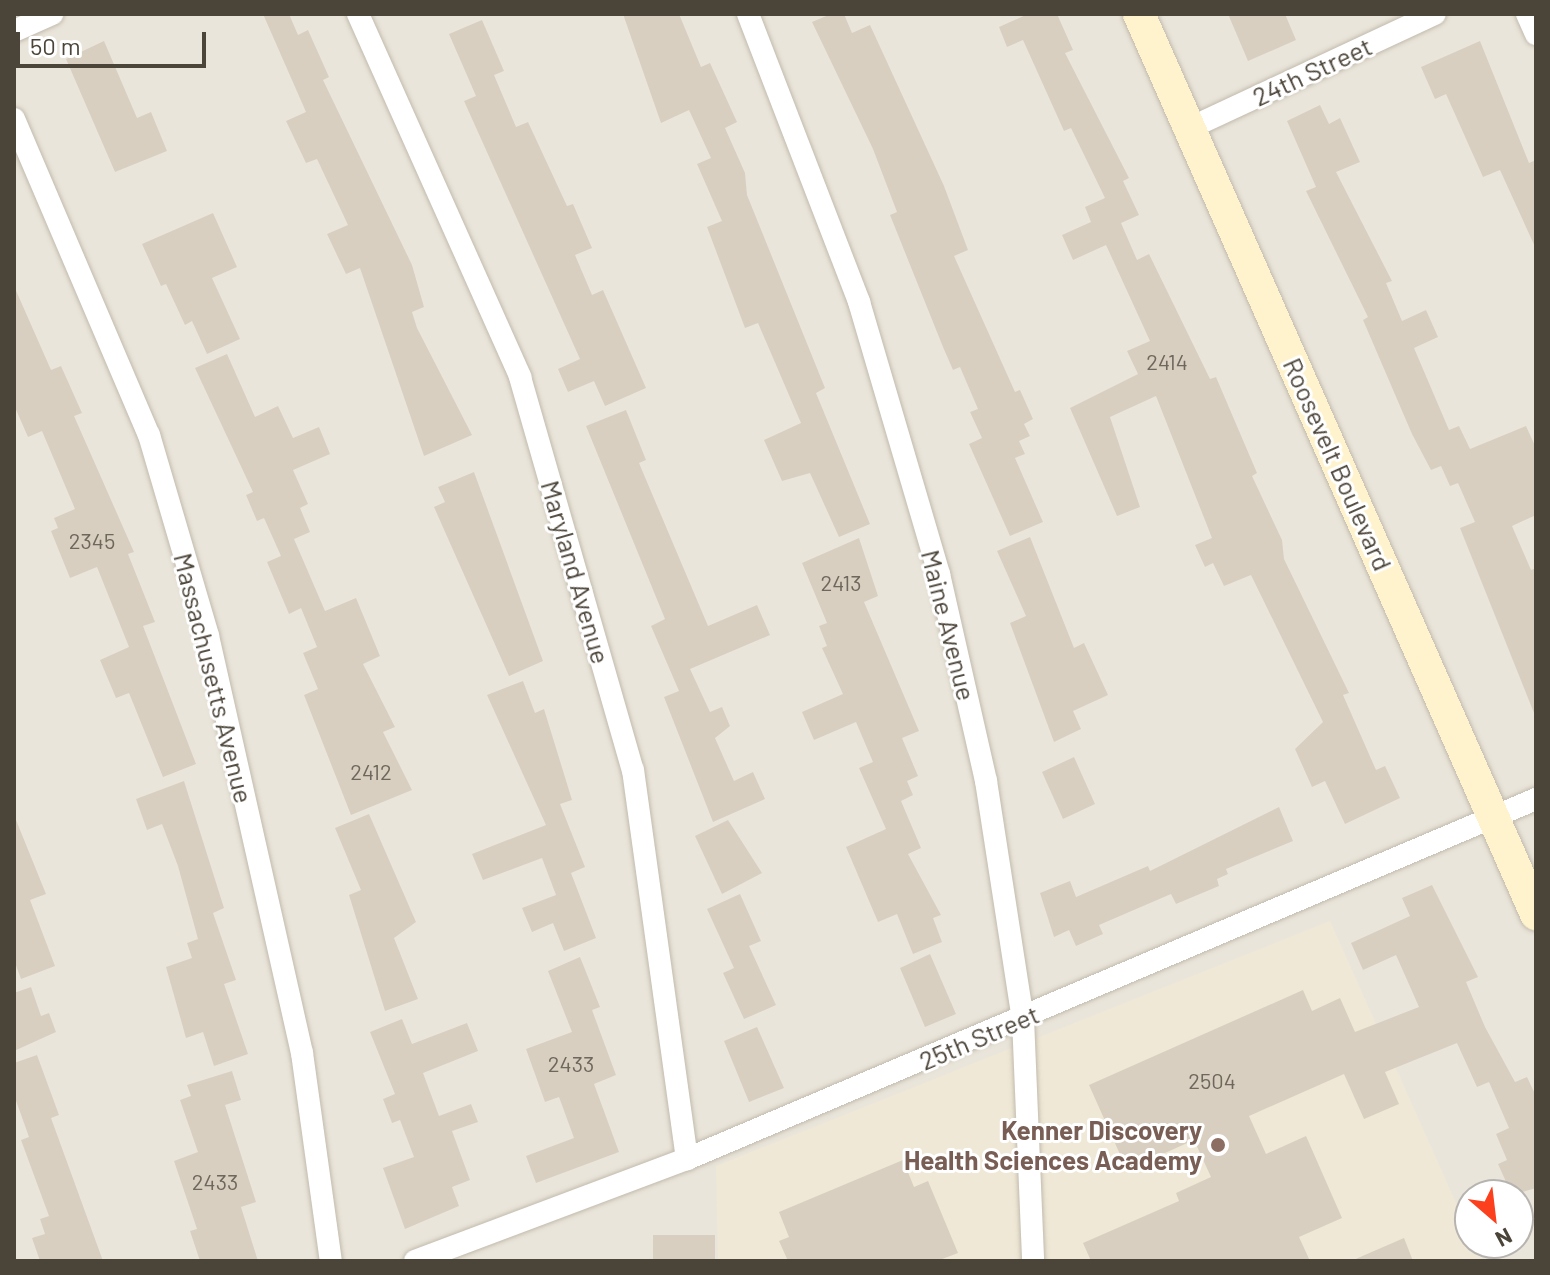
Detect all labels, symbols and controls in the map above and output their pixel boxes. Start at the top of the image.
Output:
scale bar [20,16,210,66]
street label: 24th Street [1247,30,1377,112]
text: 50 m [30,31,81,60]
house number: 2414 [1146,349,1188,375]
street label: Roosevelt Boulevard [1277,353,1399,575]
street label: Maryland Avenue [535,477,617,667]
house number: 2345 [69,528,115,554]
street label: Maine Avenue [915,547,983,703]
street label: Massachusetts Avenue [168,550,260,806]
house number: 2413 [821,570,861,596]
house number: 2412 [350,759,392,785]
street label: 25th Street [914,998,1044,1076]
house number: 2433 [548,1051,594,1077]
house number: 2504 [1188,1068,1236,1094]
place label: Kenner Discovery Health Sciences Academy [904,1114,1202,1176]
marker: Kenner Discovery Health Sciences Academy [1209,1136,1227,1154]
house number: 2433 [192,1169,238,1195]
north arrow [1454,1179,1534,1259]
text: N [1492,1224,1517,1253]

